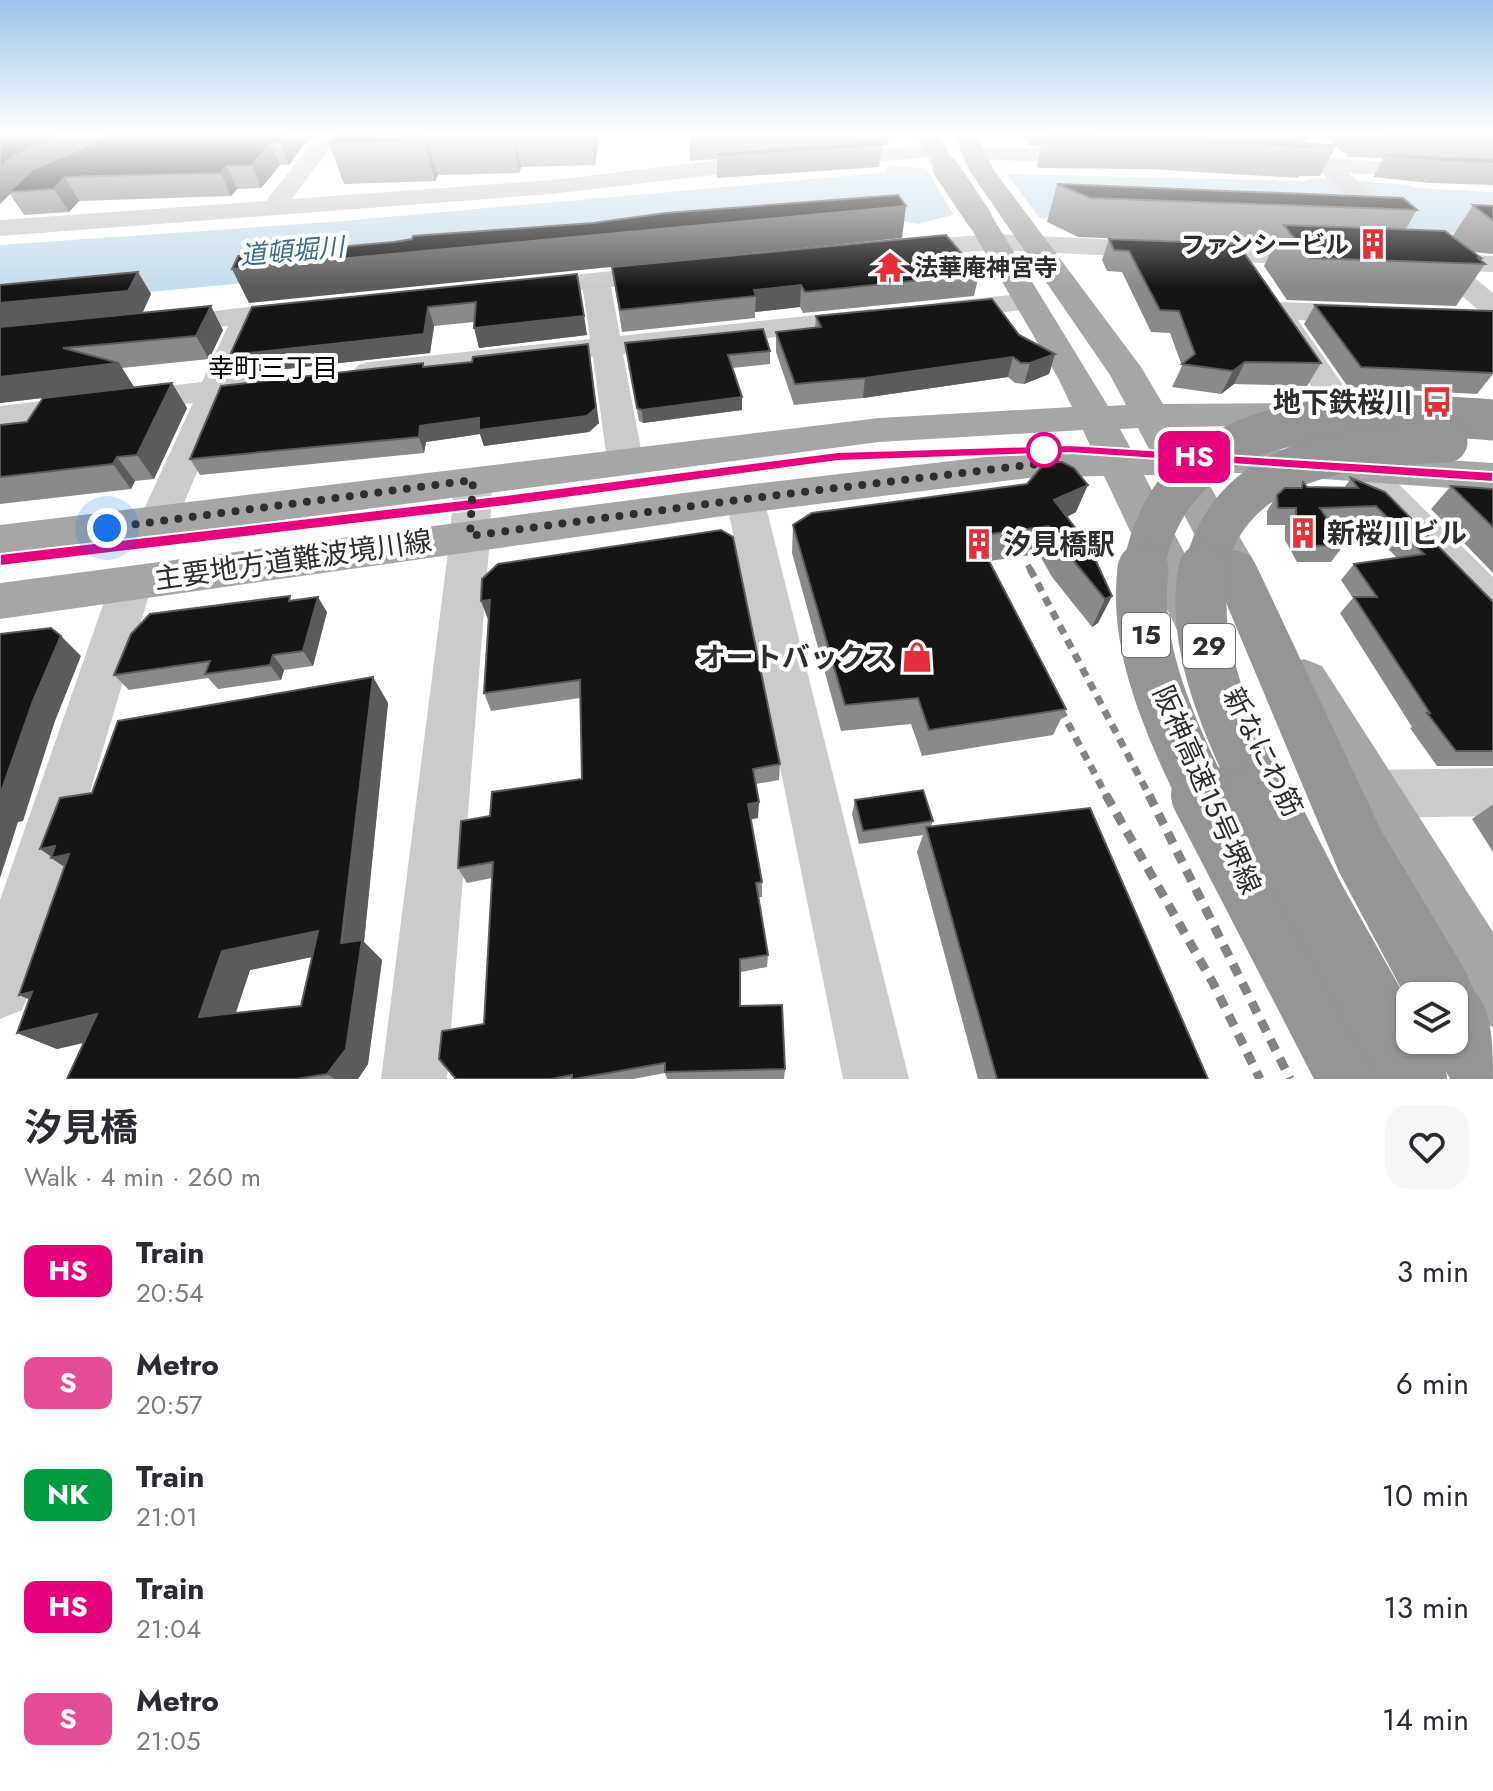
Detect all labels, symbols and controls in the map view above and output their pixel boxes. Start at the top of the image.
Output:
water label: 道頓堀川 [239,227,348,274]
place label: ファンシービル [1181,227,1349,262]
building icon: ファンシービル [1356,227,1390,261]
temple icon: 法華庵神宮寺 [873,250,907,284]
place label: 法華庵神宮寺 [914,250,1058,285]
district label: 幸町三丁目 [208,349,338,387]
place label: 地下鉄桜川 [1273,382,1413,423]
bus stop icon: 地下鉄桜川 [1420,385,1454,419]
line badge: HS [1158,431,1230,483]
unlabelled marker [1027,433,1061,467]
text: HS [1174,436,1214,477]
your location [87,508,127,548]
place label: 新桜川ビル [1327,513,1467,554]
building icon: 新桜川ビル [1286,516,1320,550]
street label: 主要地方道難波境川線 [152,520,434,600]
place label: 汐見橋駅 [1003,524,1115,565]
building icon: 汐見橋駅 [962,527,996,561]
road number: 15 [1122,613,1170,657]
road number: 29 [1183,624,1235,668]
place label: オートバックス [698,637,893,678]
shop icon: オートバックス [900,640,934,674]
street label: 阪神高速15号堺線 [1143,679,1271,901]
street label: 新なにわ筋 [1213,680,1313,824]
map controls [1396,982,1468,1054]
button: layers [1396,982,1468,1054]
text: 汐見橋 [24,1100,138,1155]
button: heart [1385,1105,1469,1189]
text: Walk · 4 min · 260 m [24,1158,261,1196]
text: Train [136,1231,204,1274]
text: HS [48,1250,88,1291]
text: 3 min [1397,1250,1469,1293]
text: 20:54 [136,1274,204,1312]
text: Metro [136,1343,219,1386]
text: S [59,1362,77,1403]
text: 6 min [1396,1362,1469,1405]
text: 20:57 [136,1386,203,1424]
text: Train [136,1455,204,1498]
text: NK [47,1474,89,1515]
text: 10 min [1382,1474,1469,1517]
text: 21:01 [136,1498,198,1536]
text: Train [136,1567,204,1610]
text: HS [48,1586,88,1627]
text: 13 min [1383,1586,1469,1629]
text: 21:04 [136,1610,201,1648]
text: Metro [136,1679,219,1722]
text: S [59,1698,77,1739]
text: 14 min [1382,1698,1469,1741]
text: 21:05 [136,1722,201,1760]

